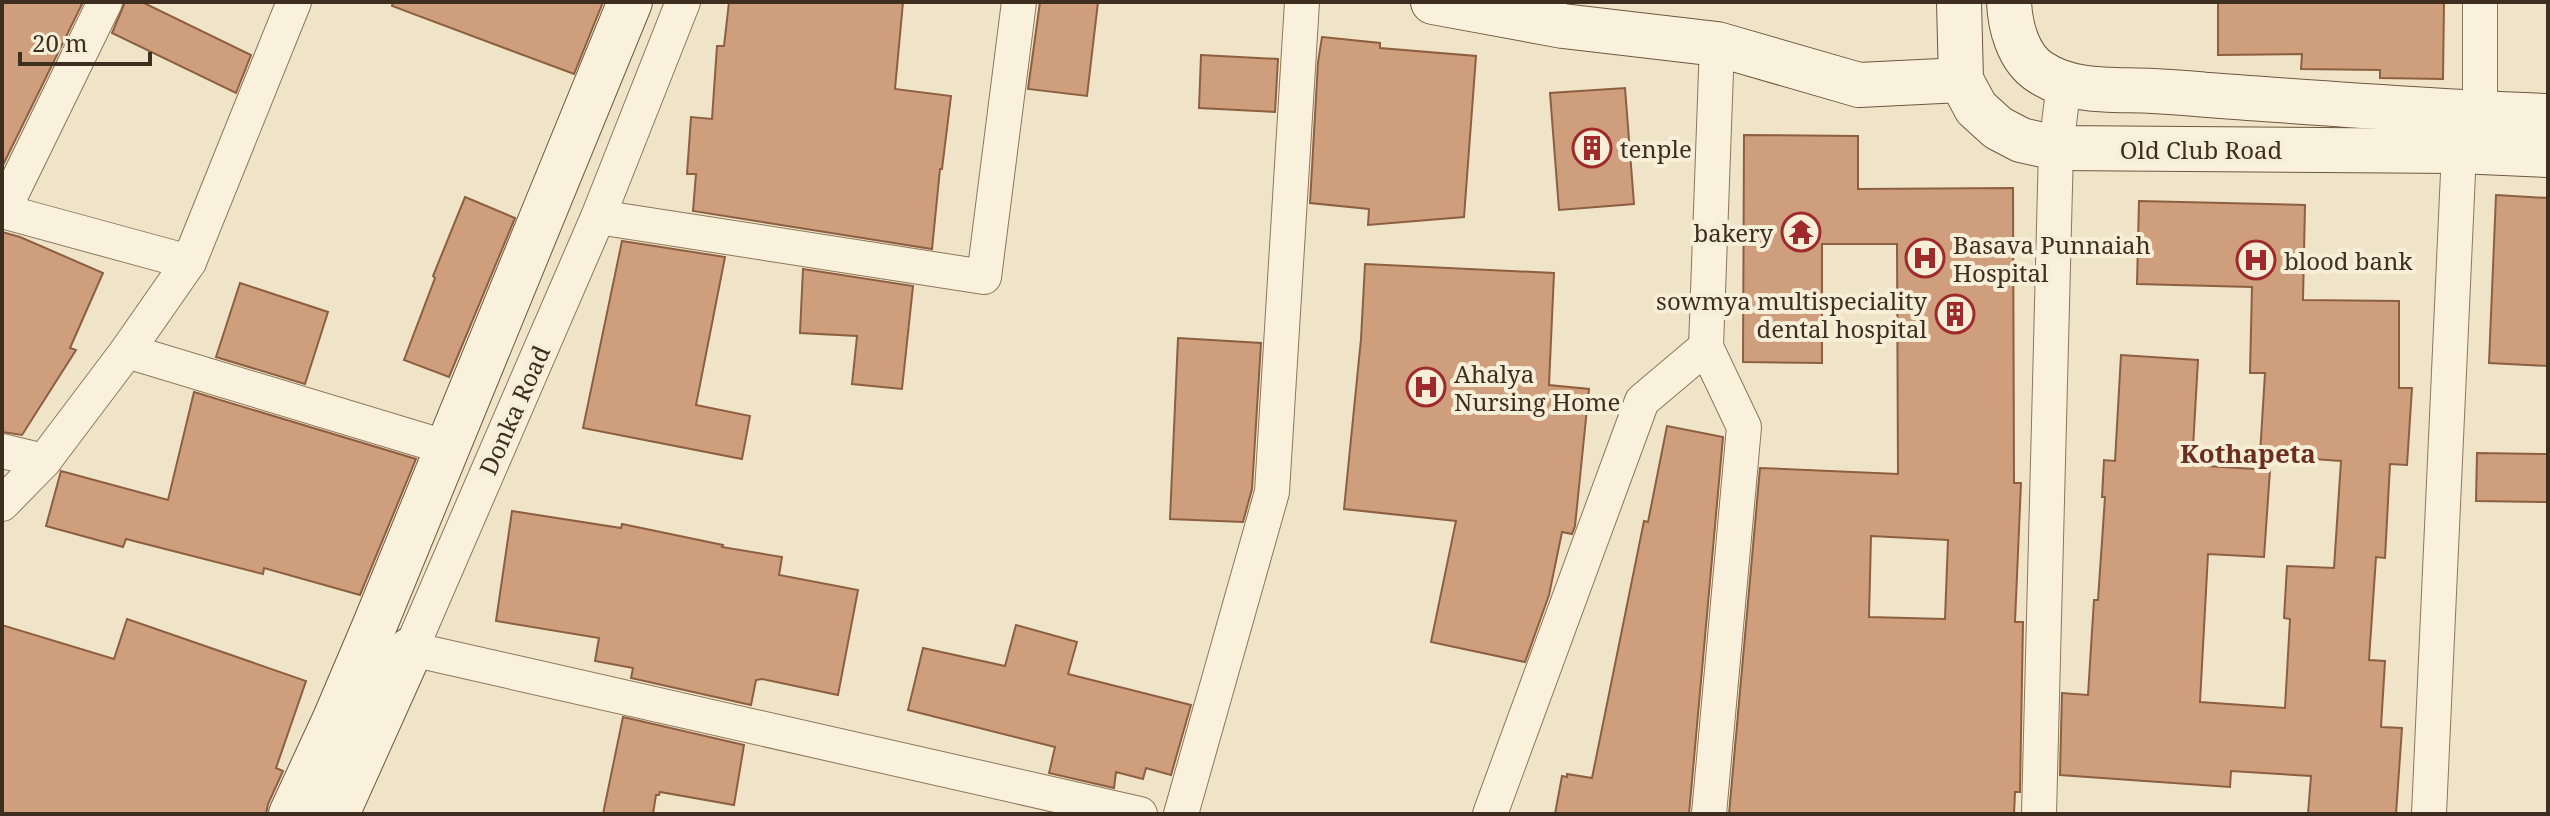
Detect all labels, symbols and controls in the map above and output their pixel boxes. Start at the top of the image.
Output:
scale bar [20,16,150,66]
text: 20 m [32,26,88,59]
building icon: tenple [1571,127,1613,169]
place label: tenple [1620,132,1692,165]
street label: Old Club Road [2120,133,2282,166]
temple icon: bakery [1780,211,1822,253]
place label: bakery [1693,216,1773,249]
place label: Basava Punnaiah Hospital [1953,228,2151,289]
hospital icon: Basava Punnaiah Hospital [1904,237,1946,279]
hospital icon: blood bank [2235,239,2277,281]
place label: blood bank [2284,244,2414,277]
place label: sowmya multispeciality dental hospital [1656,284,1928,345]
building icon: sowmya multispeciality dental hospital [1934,293,1976,335]
street label: Donka Road [471,340,557,480]
place label: Ahalya Nursing Home [1454,357,1620,418]
hospital icon: Ahalya Nursing Home [1405,366,1447,408]
district label: Kothapeta [2180,435,2316,471]

